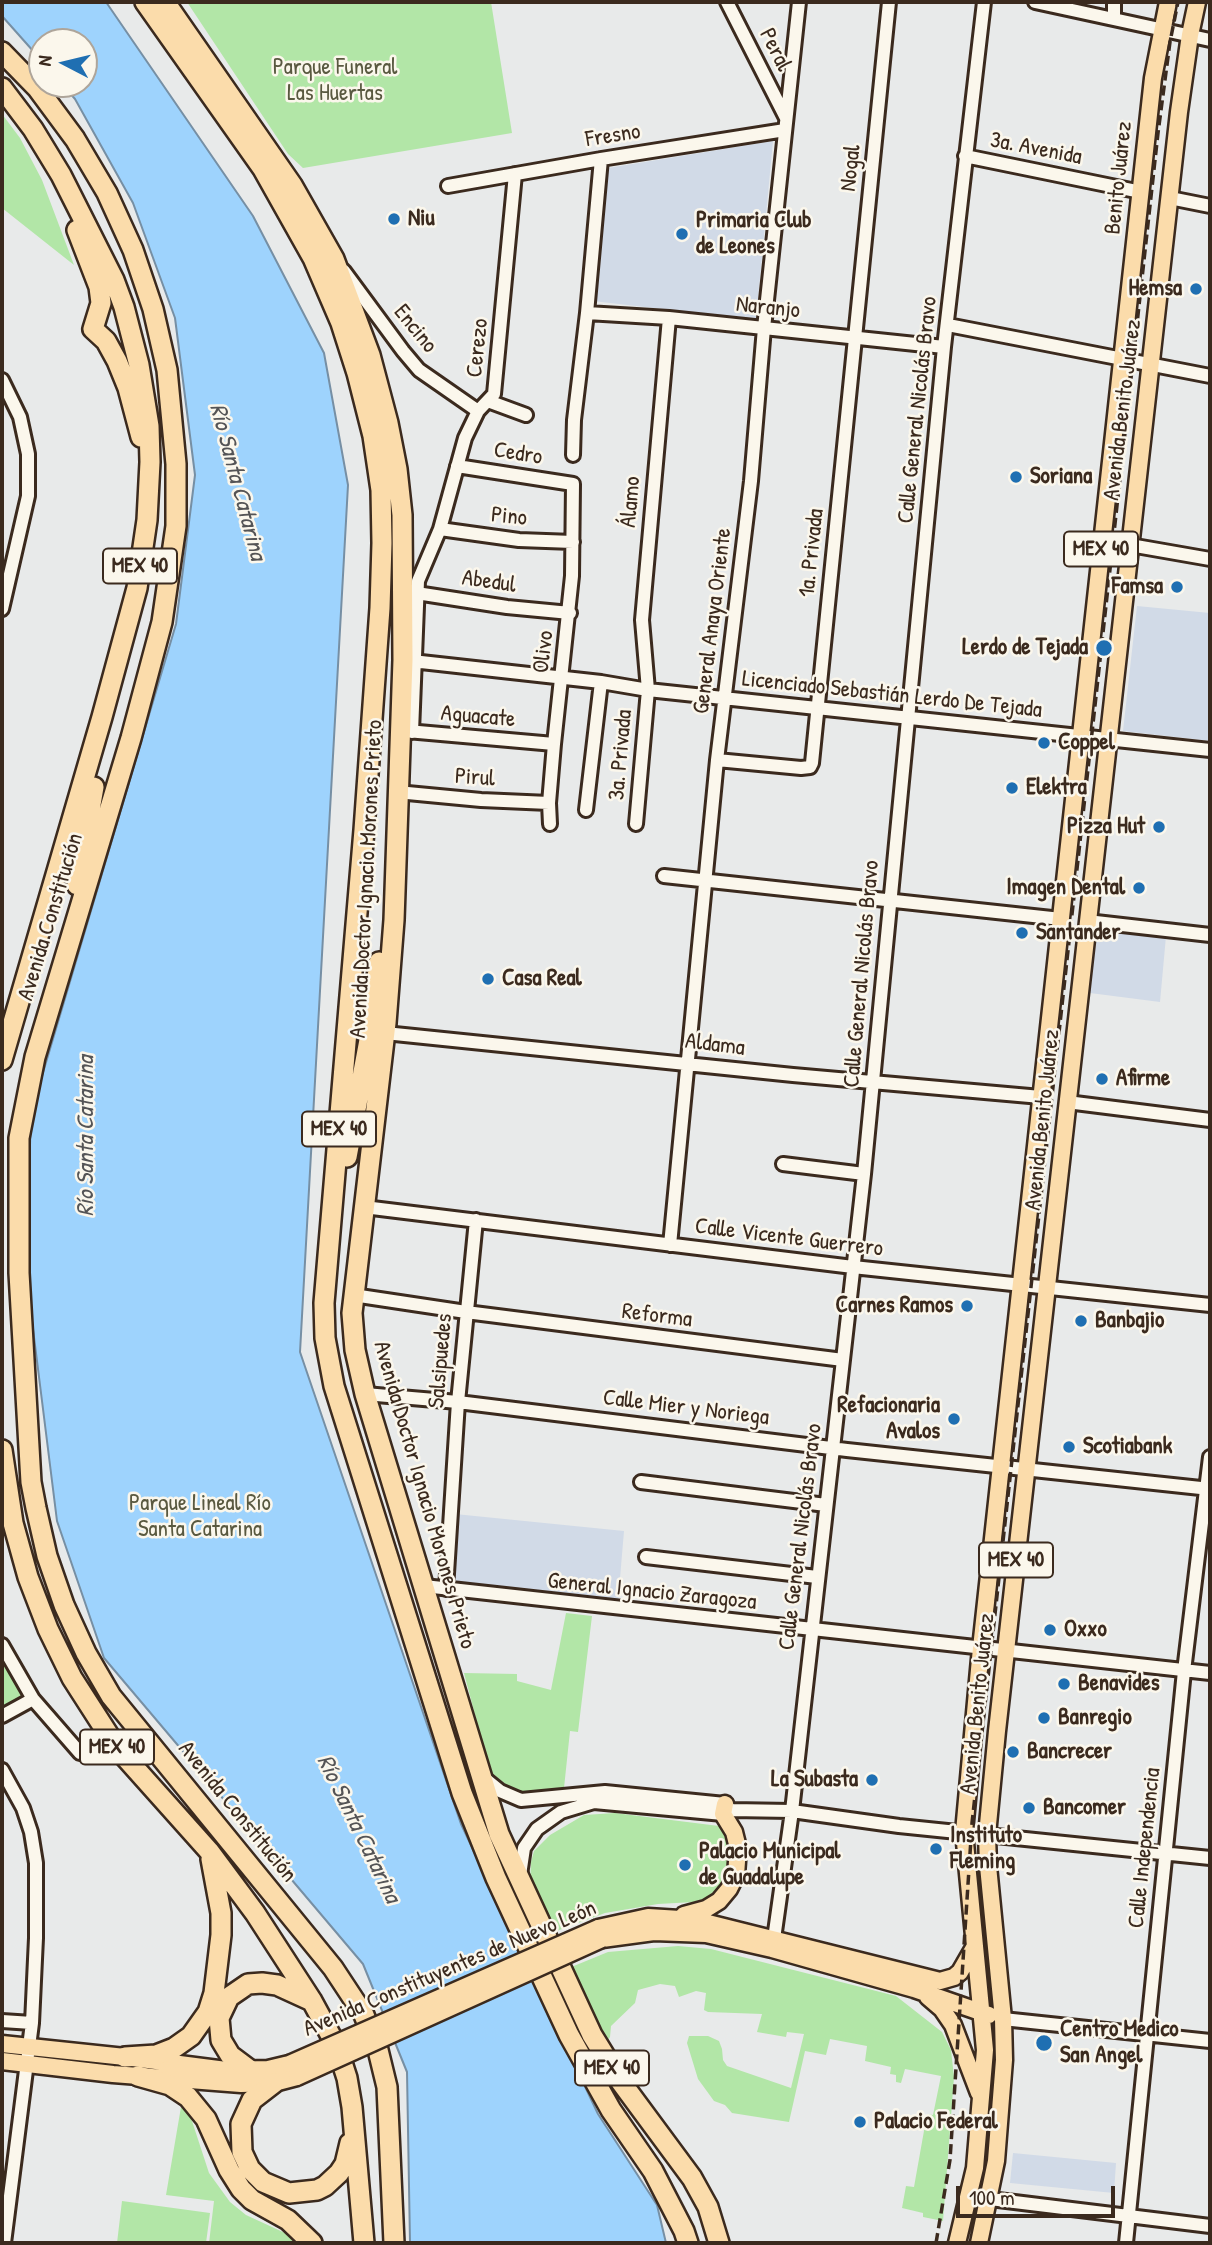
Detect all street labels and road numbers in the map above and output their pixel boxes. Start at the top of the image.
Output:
street label: Peral [753,24,797,76]
street label: Fresno [584,118,642,154]
street label: Benito Juárez [1099,120,1139,236]
street label: 3a. Avenida [988,127,1084,171]
street label: Nogal [835,143,867,193]
street label: Naranjo [735,291,801,325]
street label: Calle General Nicolás Bravo [892,295,944,525]
street label: Encino [387,299,443,359]
street label: Cerezo [461,317,495,379]
street label: Avenida Benito Juárez [1098,318,1148,502]
street label: Cedro [492,437,544,471]
street label: Álamo [615,475,647,529]
street label: Pino [490,501,528,533]
street label: 1a. Privada [794,507,830,599]
street label: General Anaya Oriente [688,526,738,716]
road number: MEX 40 [1064,532,1138,566]
road number: MEX 40 [103,548,177,584]
street label: Abedul [460,565,518,599]
street label: Olivo [528,629,560,675]
street label: Licenciado Sebastián Lerdo De Tejada [741,666,1043,724]
street label: Aguacate [440,700,516,734]
street label: 3a. Privada [603,709,639,801]
street label: Avenida Doctor Ignacio Morones Prieto [345,719,389,1039]
street label: Pirul [454,763,496,793]
street label: Avenida Constitución [12,830,90,1004]
street label: Calle General Nicolás Bravo [838,859,886,1089]
street label: Aldama [684,1028,746,1062]
street label: Avenida Benito Juárez [1020,1028,1066,1212]
road number: MEX 40 [302,1112,376,1146]
street label: Calle Vicente Guerrero [693,1213,885,1263]
street label: Reforma [620,1298,694,1334]
street label: Salsipuedes [423,1313,459,1409]
street label: Avenida Doctor Ignacio Morones Prieto [367,1338,481,1652]
street label: Calle Mier y Noriega [601,1384,771,1432]
street label: Calle General Nicolás Bravo [773,1422,829,1652]
road number: MEX 40 [979,1542,1053,1578]
street label: General Ignacio Zaragoza [546,1567,758,1617]
street label: Avenida Benito Juárez [955,1612,1001,1796]
road number: MEX 40 [80,1730,154,1764]
street label: Avenida Constitución [172,1736,302,1888]
street label: Calle Independencia [1123,1767,1167,1929]
street label: Avenida Constituyentes de Nuevo León [299,1895,601,2043]
road number: MEX 40 [575,2050,649,2086]

